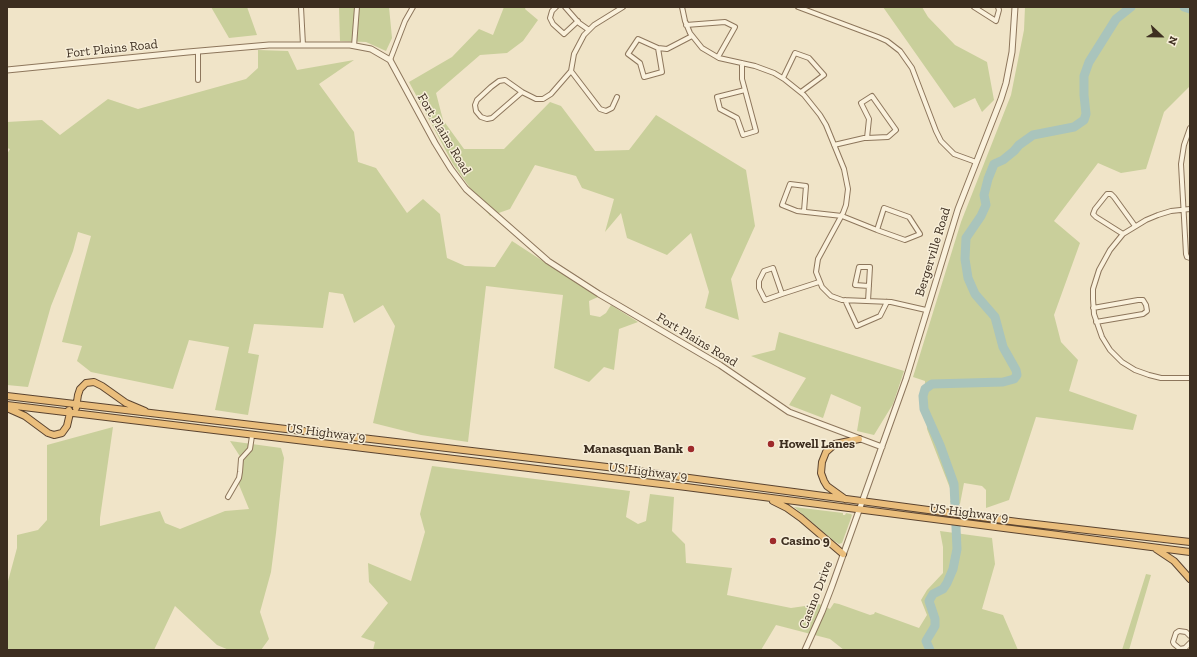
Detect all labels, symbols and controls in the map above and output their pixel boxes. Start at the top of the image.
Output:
north arrow [1141,16,1181,56]
text: N [1165,34,1180,47]
street label: Fort Plains Road [66,36,158,62]
street label: Fort Plains Road [414,91,474,177]
street label: Bergerville Road [912,206,954,298]
street label: Fort Plains Road [654,310,740,370]
street label: US Highway 9 [286,420,366,446]
place label: Howell Lanes [779,436,855,452]
marker: Howell Lanes [766,439,776,449]
place label: Manasquan Bank [584,441,683,457]
marker: Manasquan Bank [686,444,696,454]
street label: US Highway 9 [608,459,688,485]
street label: US Highway 9 [929,500,1009,526]
place label: Casino 9 [781,533,830,549]
marker: Casino 9 [768,536,778,546]
street label: Casino Drive [796,559,836,631]

